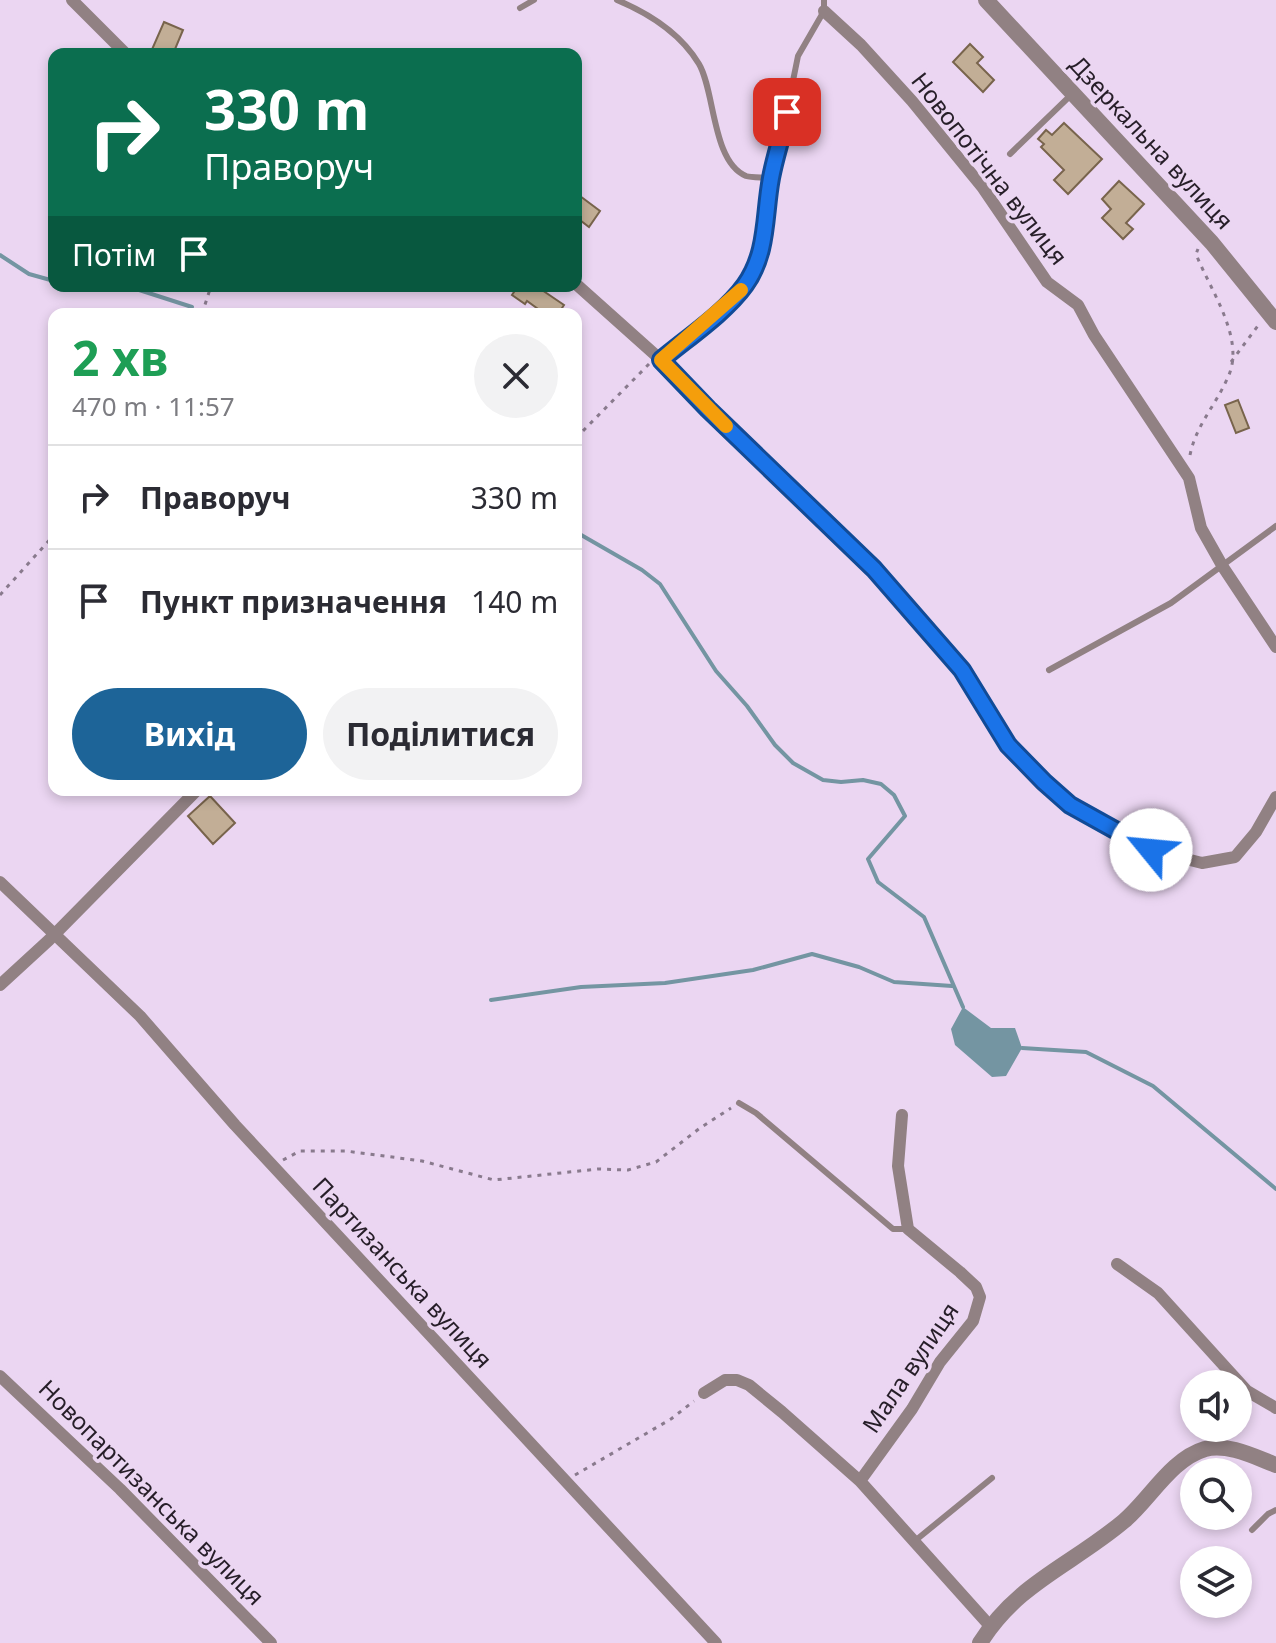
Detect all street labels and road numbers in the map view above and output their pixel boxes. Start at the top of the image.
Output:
street label: Дзеркальна вулиця [1063,48,1241,236]
street label: Новопотічна вулиця [905,65,1076,271]
street label: Партизанська вулиця [306,1169,500,1375]
street label: Мала вулиця [854,1295,966,1439]
street label: Новопартизанська вулиця [32,1372,272,1612]

